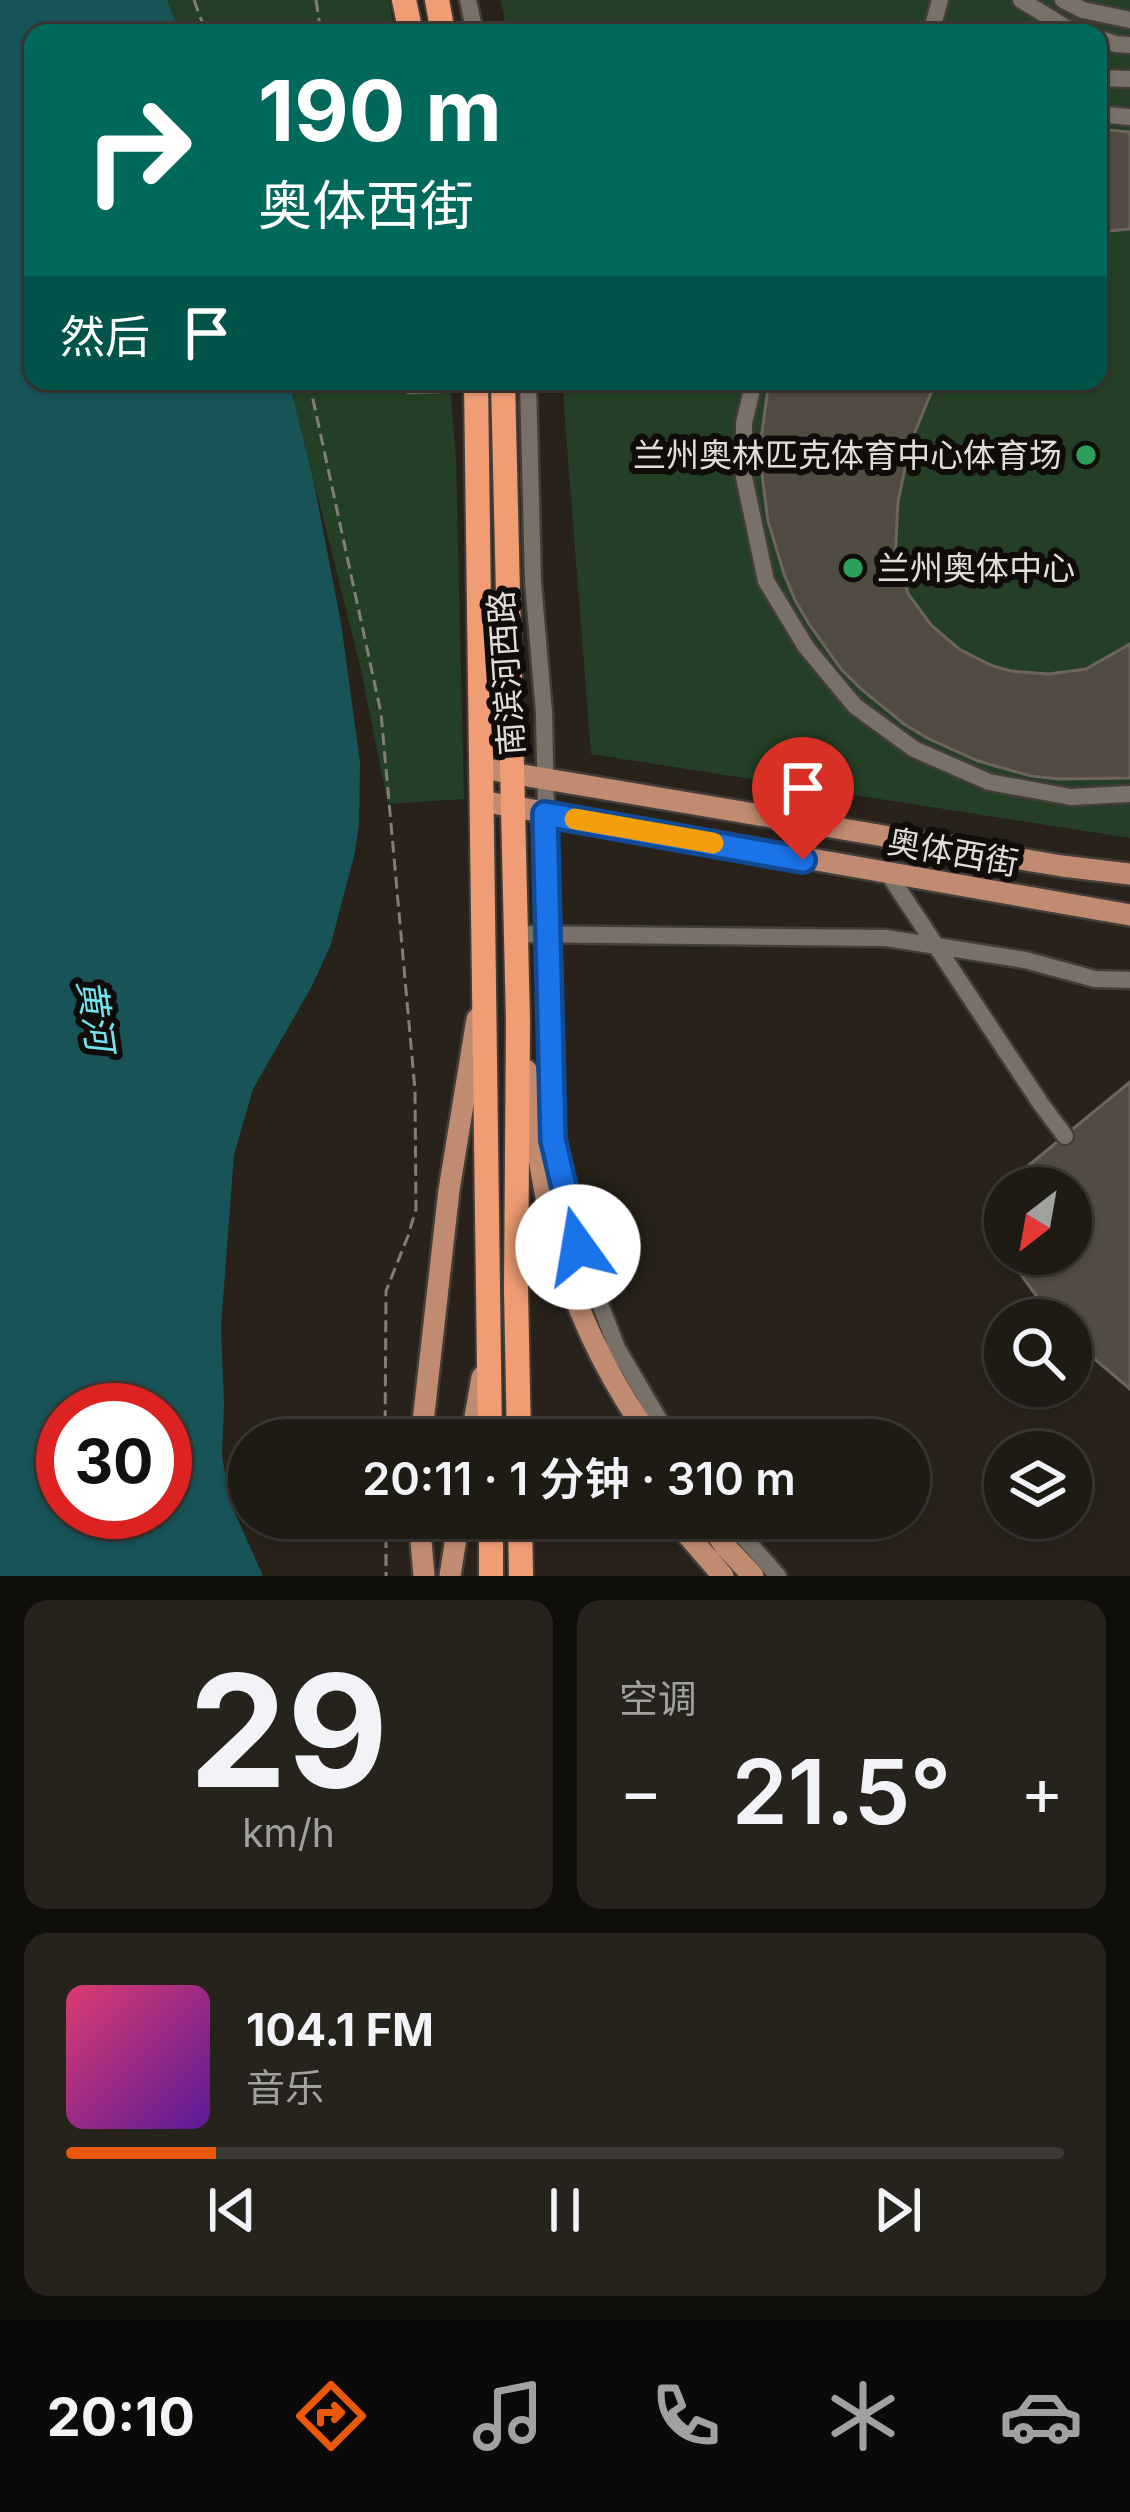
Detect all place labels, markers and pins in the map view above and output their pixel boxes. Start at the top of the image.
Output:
place label: 兰州奥林匹克体育中心体育场 [633,435,1062,475]
marker: 兰州奥林匹克体育中心体育场 [1073,442,1099,468]
place label: 兰州奥体中心 [877,548,1075,588]
marker: 兰州奥体中心 [840,555,866,581]
pin [752,737,854,860]

